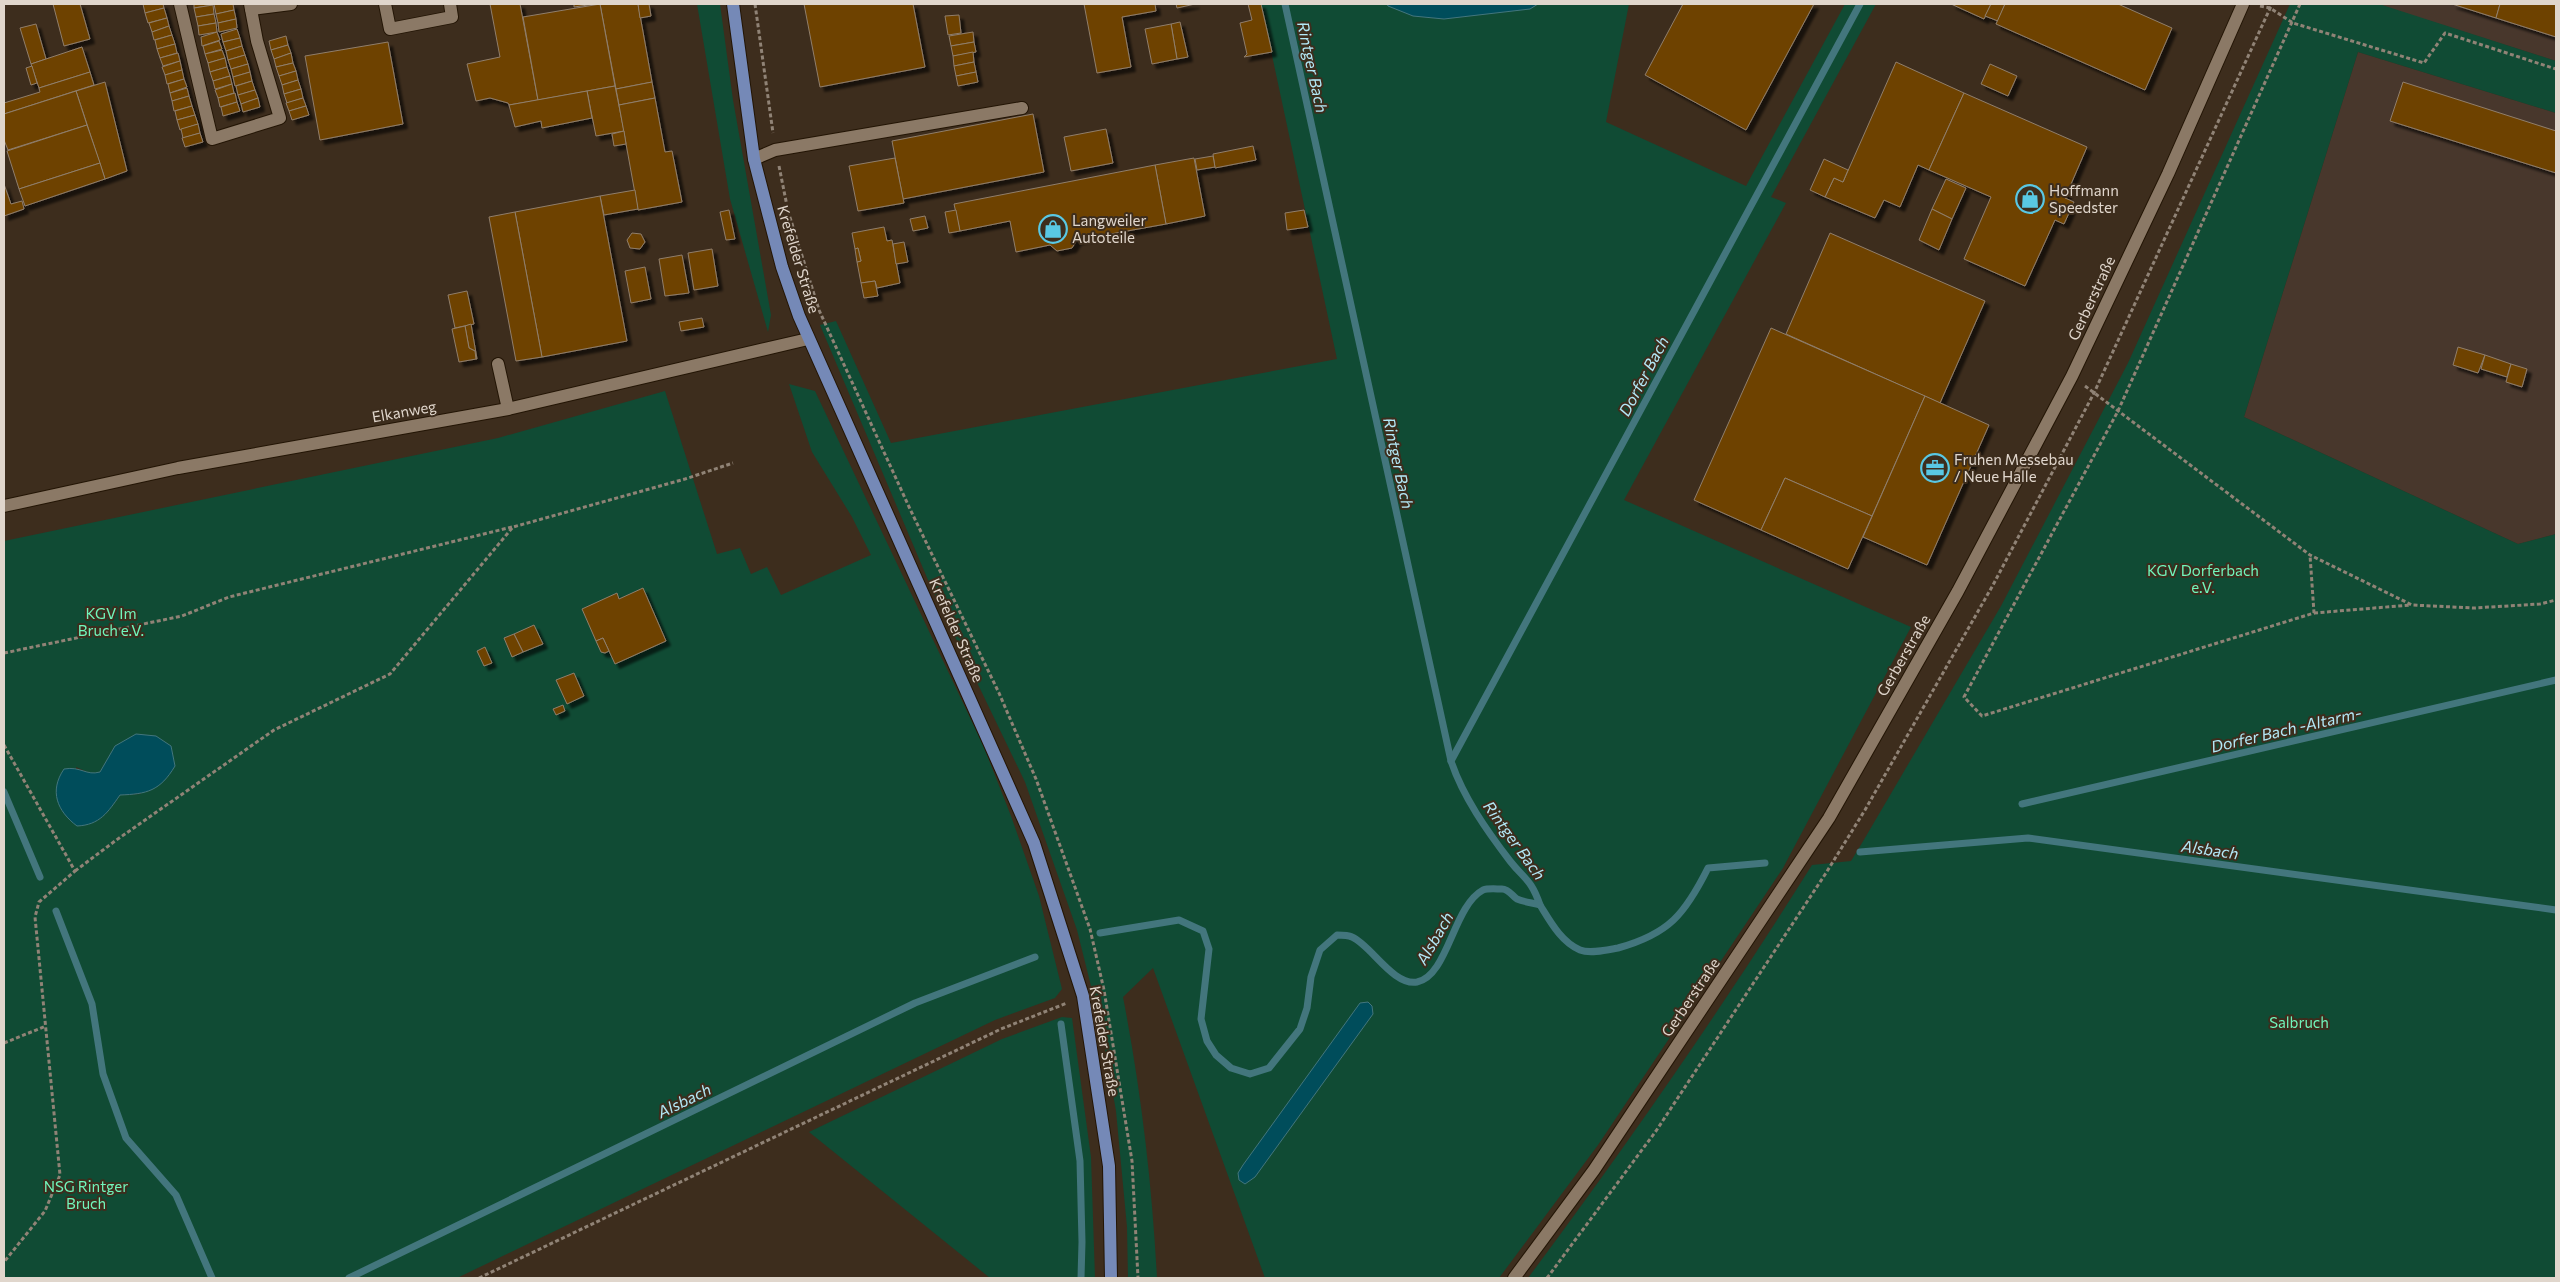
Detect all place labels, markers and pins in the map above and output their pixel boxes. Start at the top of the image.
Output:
place label: Hoffmann Speedster [2049,181,2119,216]
shop icon: Hoffmann Speedster [2015,184,2045,214]
place label: Langweiler Autoteile [1072,211,1146,246]
shop icon: Langweiler Autoteile [1038,214,1068,244]
place label: Fruhen Messebau / Neue Halle [1954,450,2074,485]
office icon: Fruhen Messebau / Neue Halle [1920,453,1950,483]

